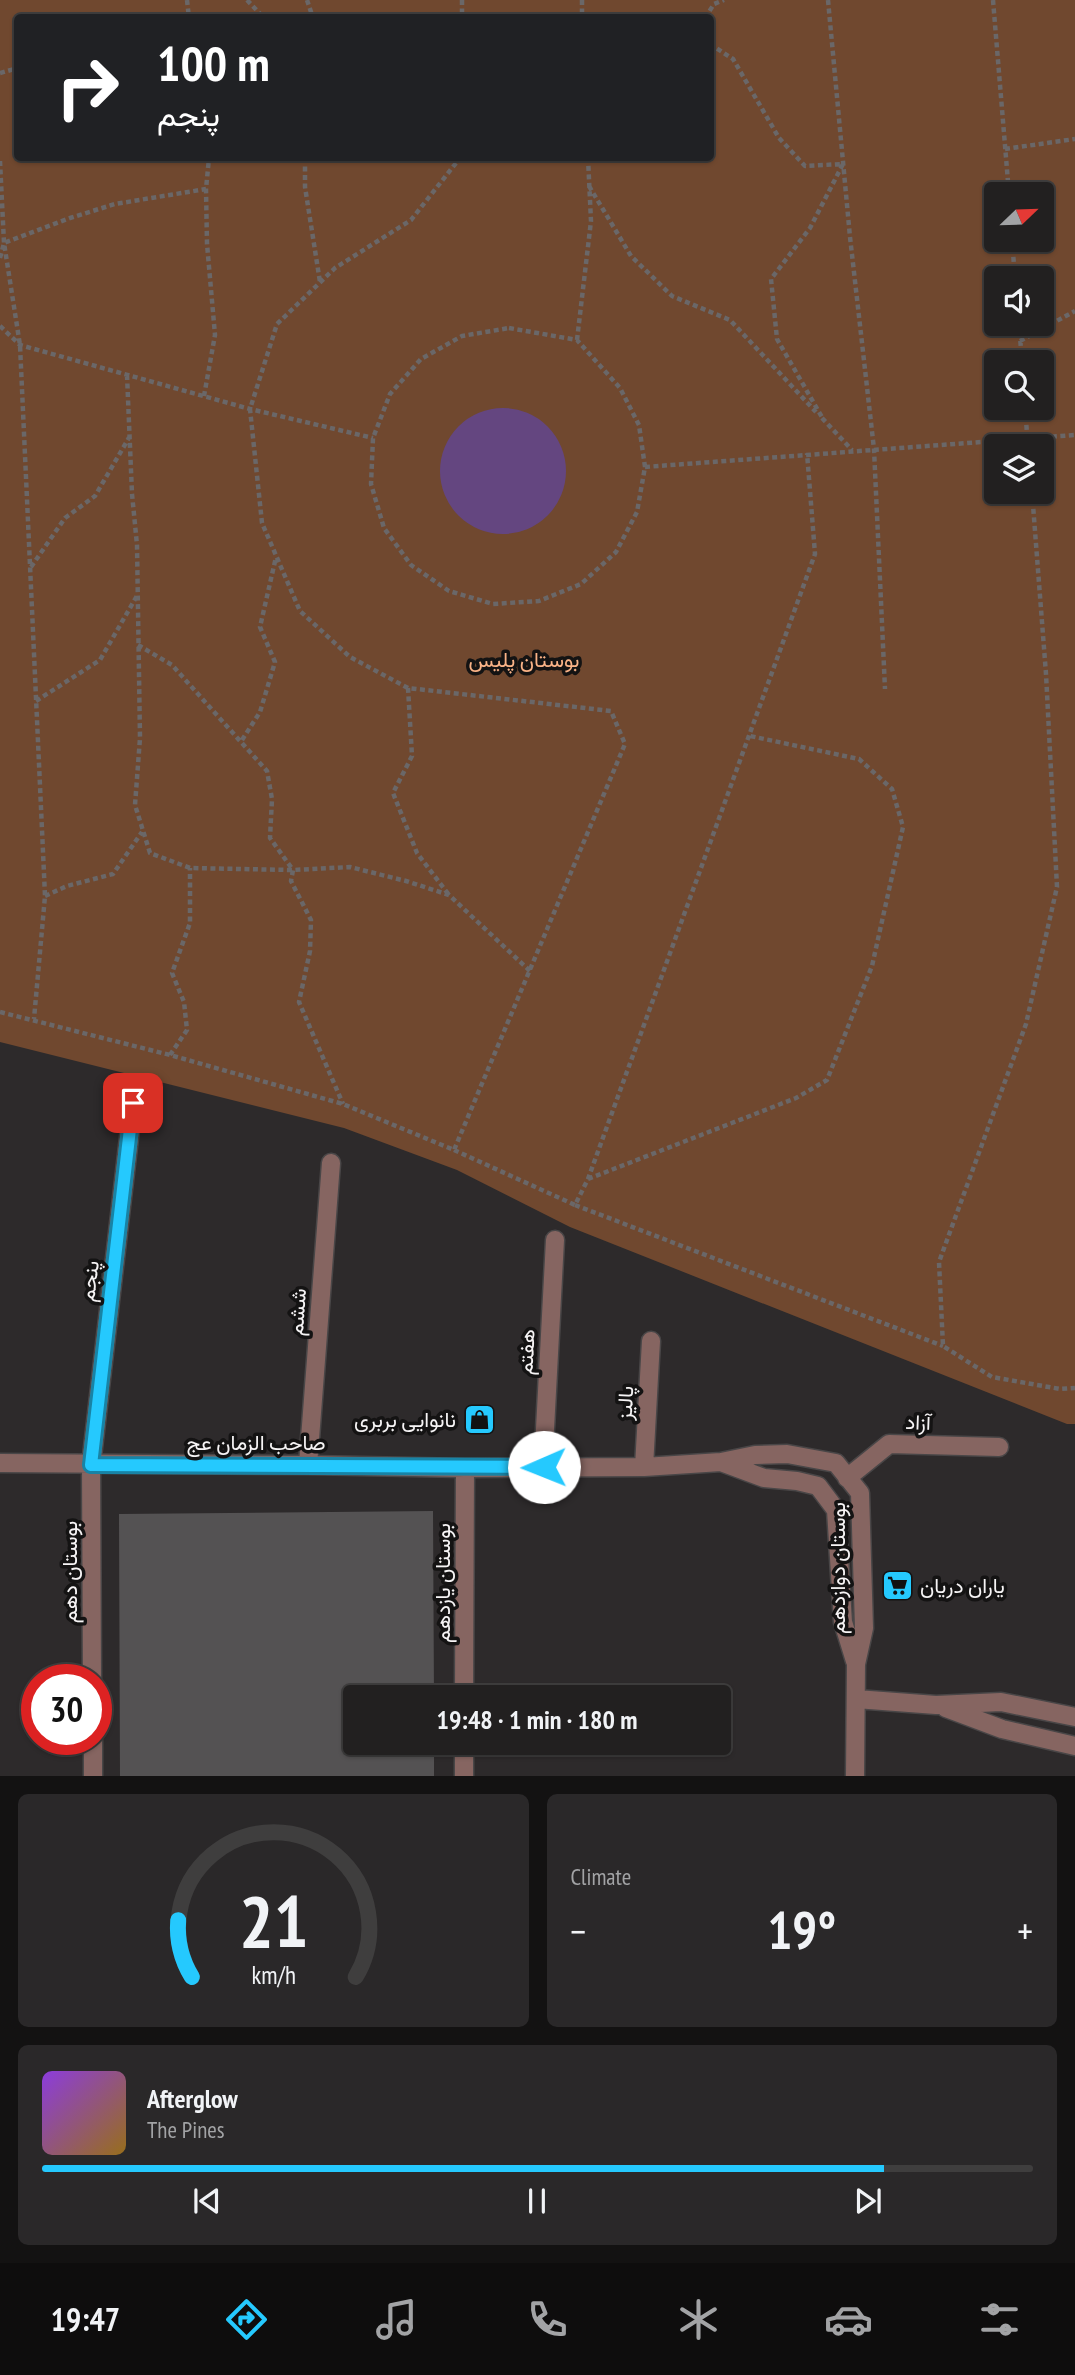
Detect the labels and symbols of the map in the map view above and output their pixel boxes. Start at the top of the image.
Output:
north arrow [984,182,1054,252]
park label: بوستان پلیس [468,646,580,674]
pin [103,1073,163,1133]
street label: پنجم [73,1259,106,1303]
street label: ششم [282,1287,313,1337]
street label: هفتم [511,1328,542,1376]
street label: پالیز [611,1385,640,1422]
shop icon: نانوایی بربری [462,1402,496,1436]
place label: نانوایی بربری [354,1406,456,1433]
street label: آزاد [905,1408,933,1436]
street label: صاحب الزمان عج [186,1429,326,1457]
position arrow [507,1430,581,1504]
street label: بوستان دوازدهم [824,1502,852,1634]
street label: بوستان دهم [56,1521,84,1623]
street label: بوستان یازدهم [429,1523,457,1643]
supermarket icon: یاران دریان [880,1568,914,1602]
place label: یاران دریان [920,1572,1005,1599]
speed limit sign: 30 [21,1664,112,1755]

